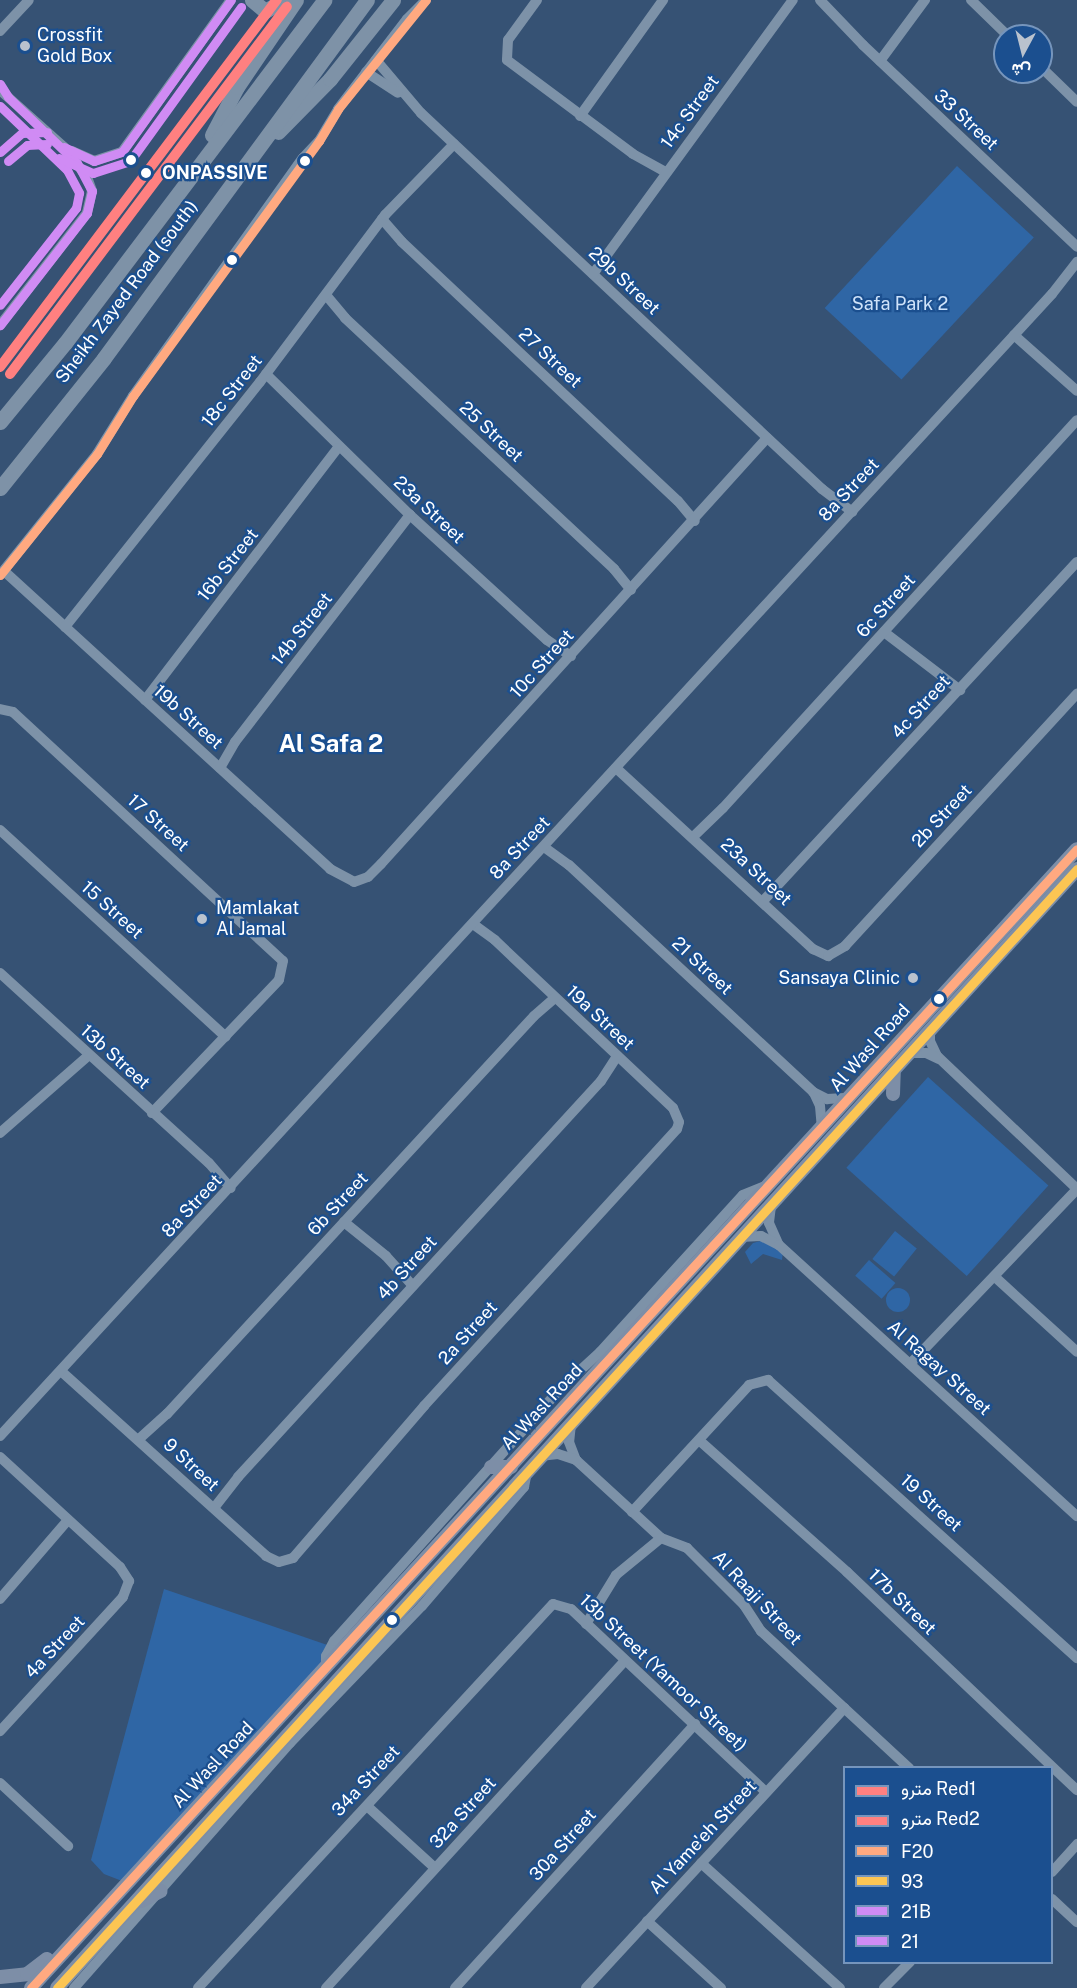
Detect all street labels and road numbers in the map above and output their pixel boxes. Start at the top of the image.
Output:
street label: 14c Street [656,71,724,153]
street label: 33 Street [930,85,1002,155]
street label: Sheikh Zayed Road (south) [51,196,203,388]
street label: 29b Street [584,243,664,319]
street label: 27 Street [514,323,586,393]
street label: 18c Street [197,351,267,431]
street label: 25 Street [455,397,527,467]
street label: 8a Street [814,454,884,526]
street label: 23a Street [389,472,469,548]
street label: 16b Street [193,524,263,606]
street label: 6c Street [852,570,920,642]
street label: 14b Street [267,588,337,670]
street label: 10c Street [506,625,578,703]
street label: 4c Street [887,671,955,743]
street label: 19b Street [149,680,227,754]
street label: 2b Street [907,780,977,852]
street label: 17 Street [123,790,193,856]
street label: 8a Street [485,812,555,884]
street label: 23a Street [716,834,796,910]
street label: 15 Street [77,877,147,943]
street label: 21 Street [667,933,737,999]
street label: 19a Street [561,981,639,1055]
street label: Al Wasl Road [825,1000,915,1096]
street label: 13b Street [76,1020,154,1094]
street label: 6b Street [303,1168,373,1240]
street label: 8a Street [157,1170,227,1242]
street label: 4b Street [373,1231,441,1305]
street label: 2a Street [434,1297,502,1369]
street label: Al Ragay Street [883,1316,995,1420]
street label: Al Wasl Road [496,1359,588,1455]
street label: 9 Street [159,1434,223,1496]
street label: 19 Street [896,1470,966,1536]
street label: Al Raaji Street [708,1546,806,1650]
street label: 17b Street [864,1564,940,1640]
street label: 13b Street (Yamoor Street) [575,1590,751,1756]
street label: 4a Street [20,1611,90,1683]
street label: Al Wasl Road [167,1717,259,1813]
street label: 34a Street [328,1741,404,1821]
street label: 32a Street [425,1773,501,1853]
street label: Al Yame'eh Street [645,1776,761,1898]
street label: 30a Street [525,1805,601,1885]

